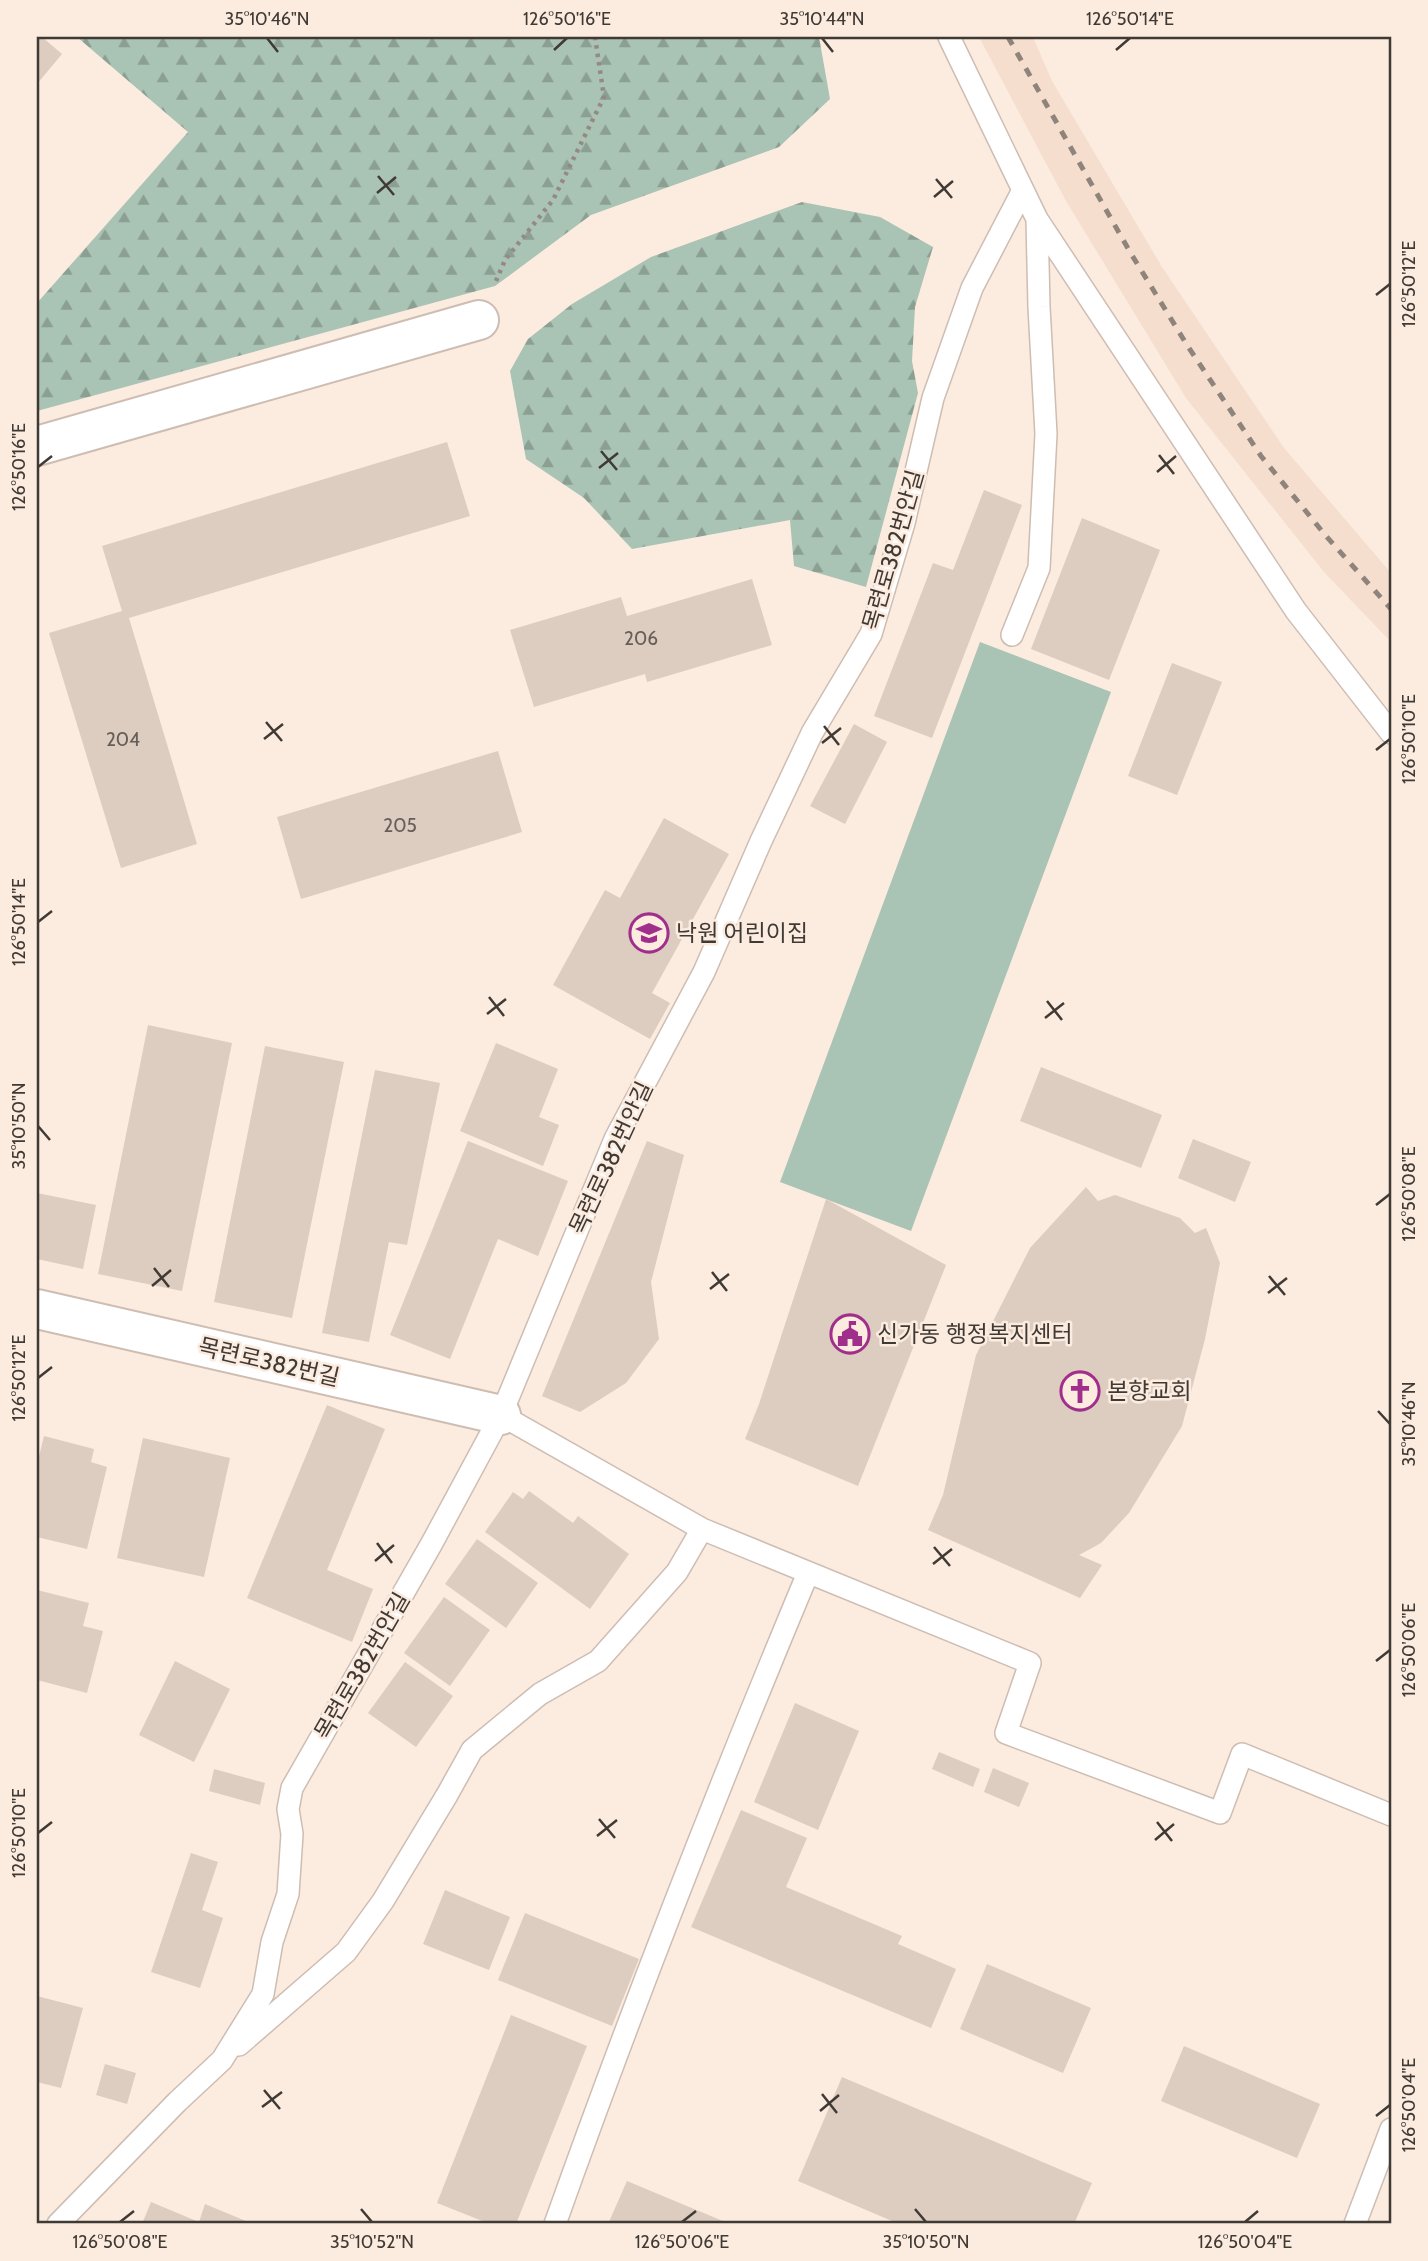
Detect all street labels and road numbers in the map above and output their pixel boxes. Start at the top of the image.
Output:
street label: 목련로382번안길 [857,467,929,633]
street label: 목련로382번안길 [563,1077,659,1239]
street label: 목련로382번길 [196,1332,342,1392]
street label: 목련로382번안길 [309,1587,415,1745]

